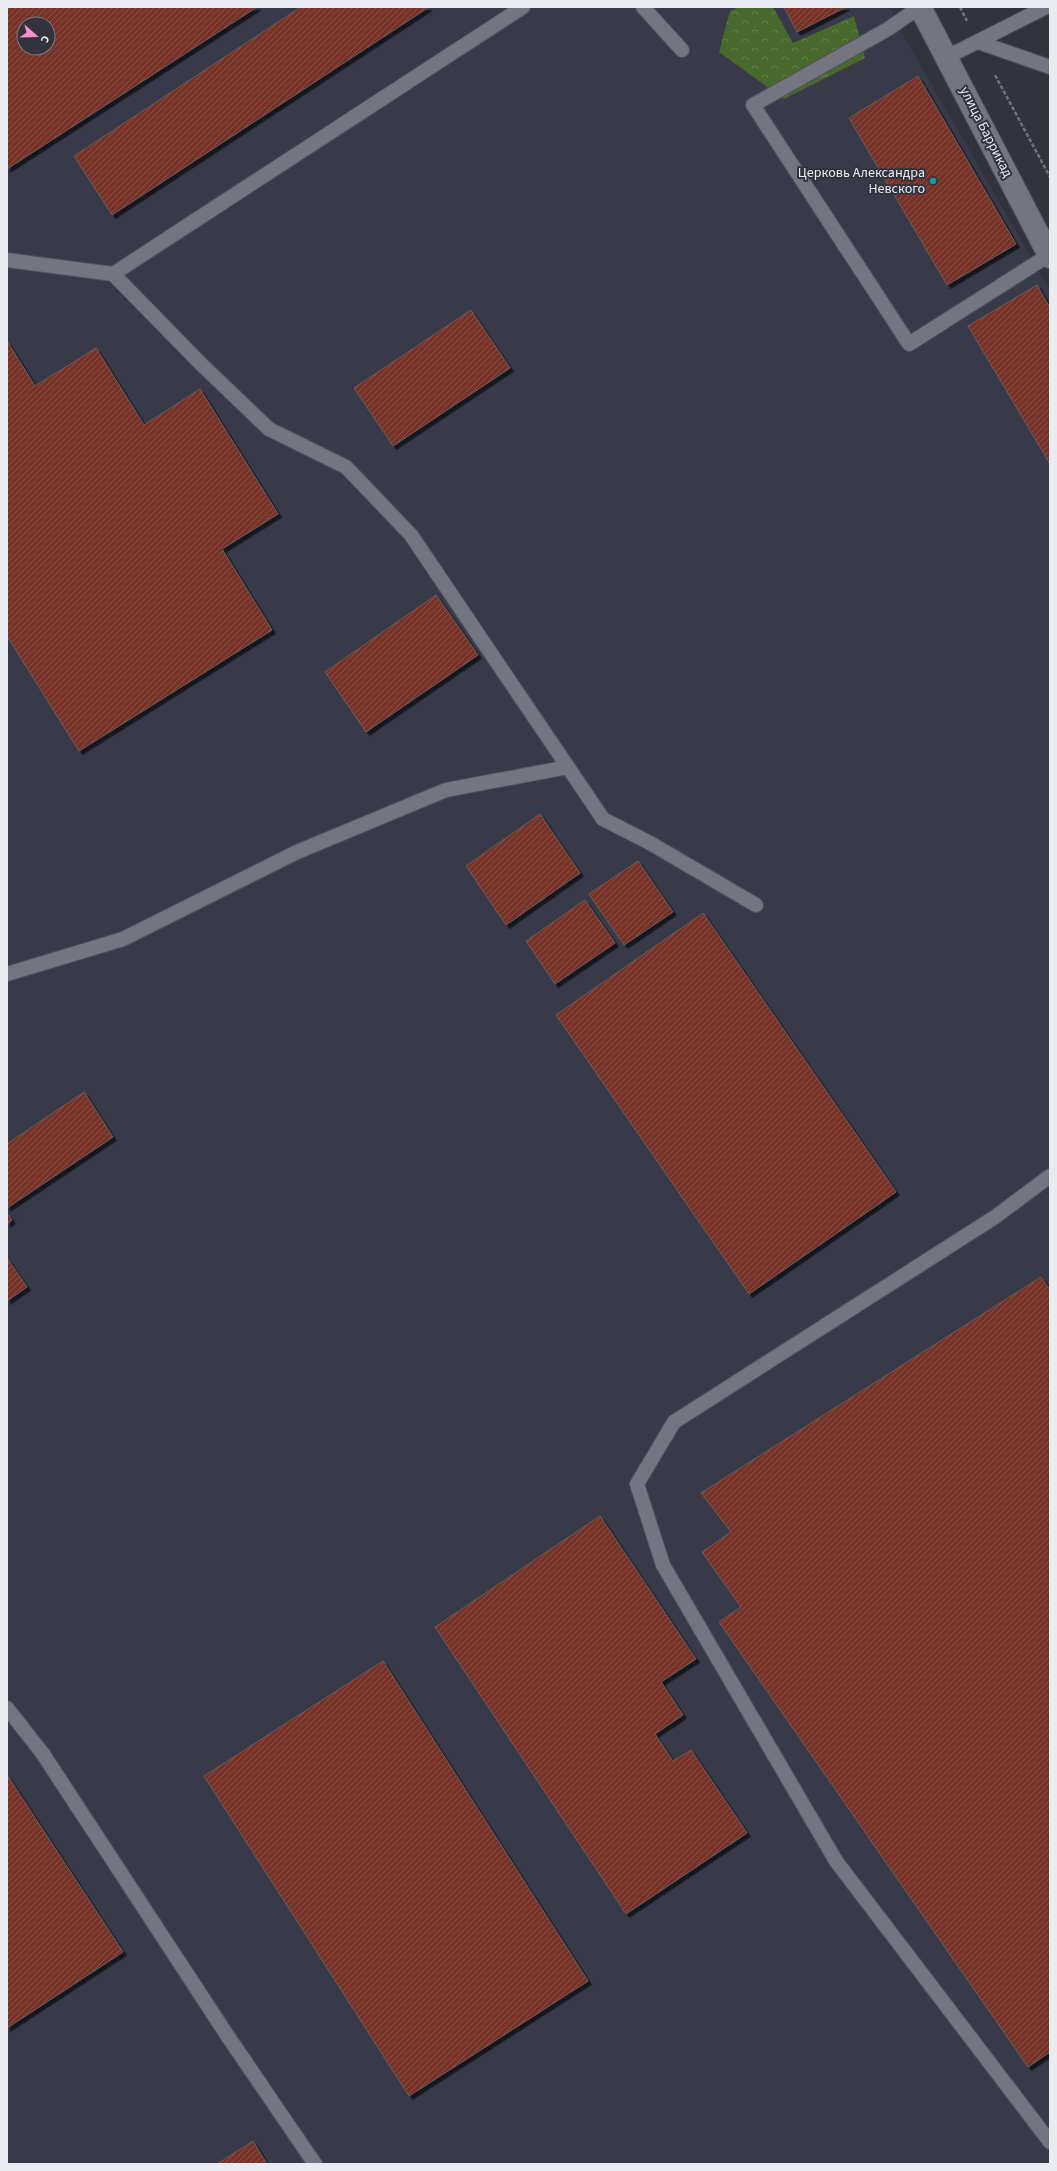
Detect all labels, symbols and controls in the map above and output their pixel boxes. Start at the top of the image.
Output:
north arrow [16,16,56,56]
text: С [37,34,53,45]
street label: улица Баррикад [955,83,1018,181]
place label: Церковь Александра Невского [798,163,925,199]
marker: Церковь Александра Невского [928,176,938,186]

